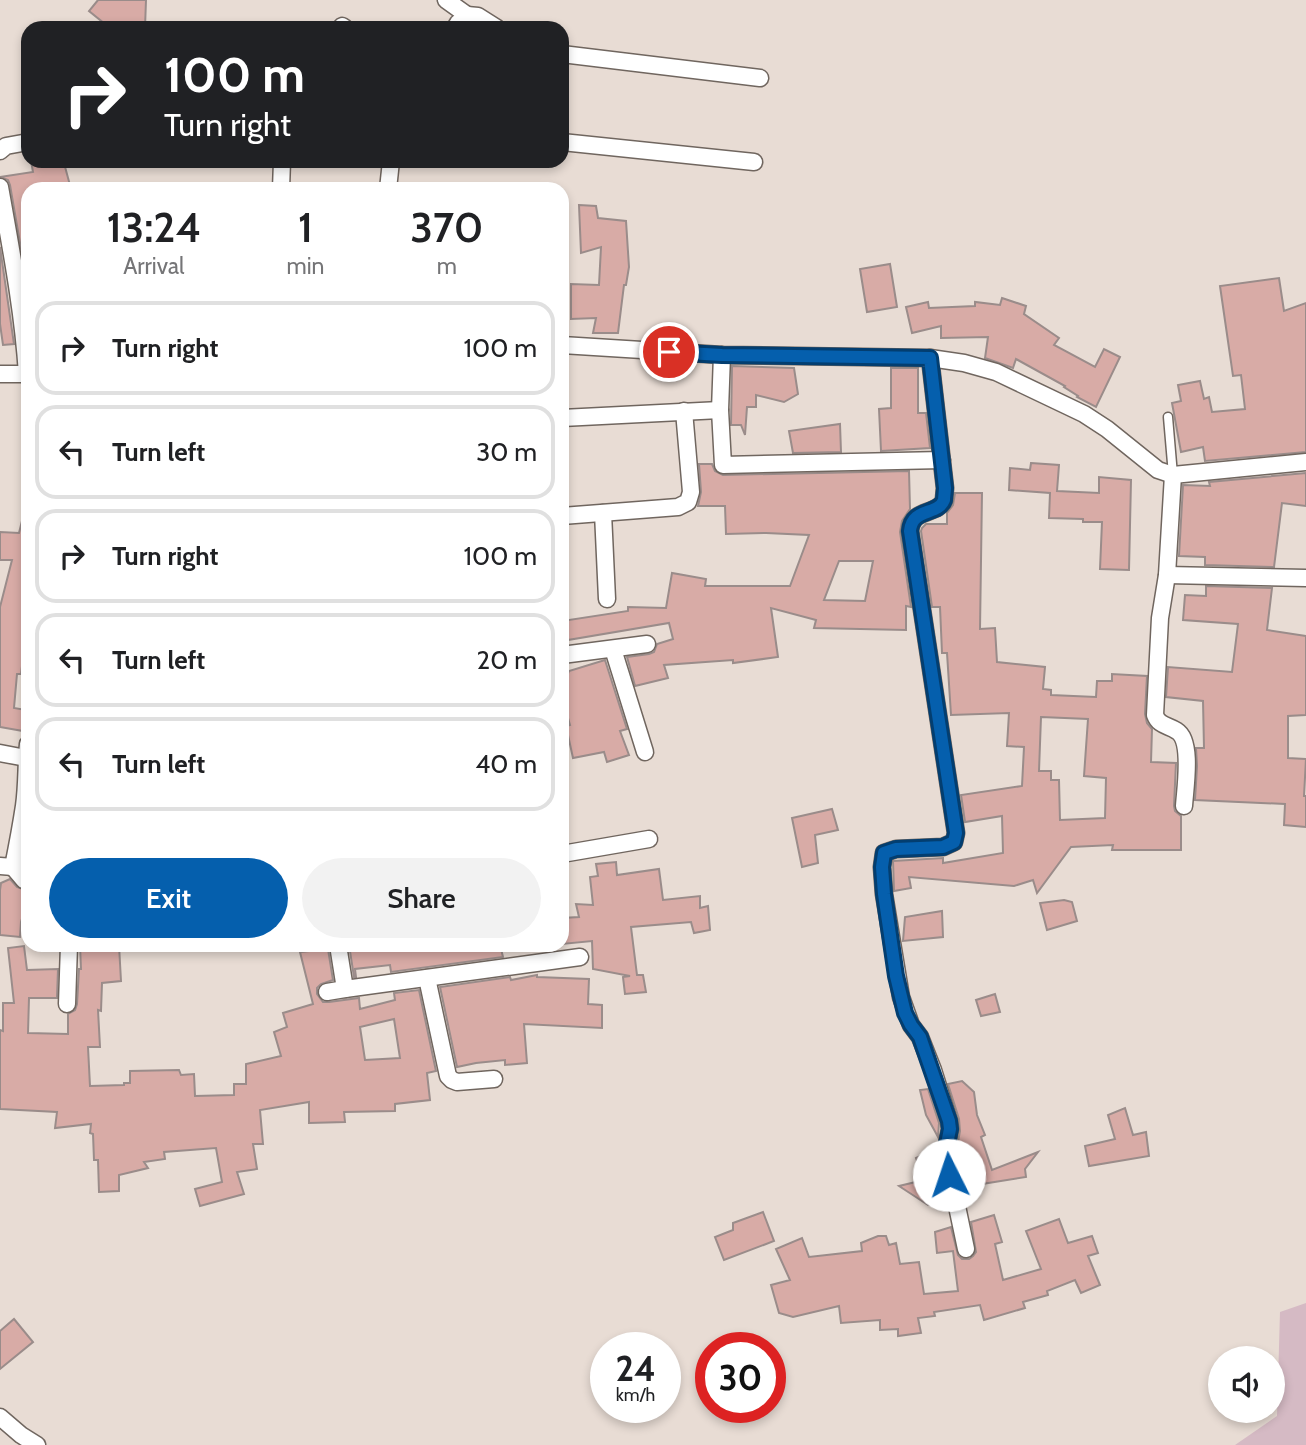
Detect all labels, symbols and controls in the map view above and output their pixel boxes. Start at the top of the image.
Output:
text: 100 m [164,45,305,104]
icon: right [49,49,140,140]
text: Turn right [164,105,291,144]
text: 13:24 [107,201,201,253]
text: 1 [298,201,313,253]
text: 370 [410,201,483,253]
text: Arrival [123,252,184,280]
text: min [287,252,324,280]
text: m [437,252,457,280]
pin [639,322,699,382]
icon: right [53,329,91,367]
text: Turn right [112,332,218,364]
text: 100 m [464,332,537,364]
icon: arrive [650,333,688,371]
icon: left [53,433,91,471]
text: Turn left [112,436,205,468]
text: 30 m [476,436,537,468]
icon: right [53,537,91,575]
text: Turn right [112,540,218,572]
text: 100 m [464,540,537,572]
icon: left [53,641,91,679]
text: Turn left [112,644,205,676]
text: 20 m [477,644,537,676]
icon: left [53,745,91,783]
text: Turn left [112,748,205,780]
text: 40 m [475,748,537,780]
button: Exit [49,858,288,938]
button: Share [302,858,541,938]
position arrow [912,1138,986,1212]
speed limit sign: 30 [695,1332,786,1423]
map controls [1208,1346,1285,1423]
button: sound [1208,1346,1285,1423]
text: 24 [615,1347,656,1390]
text: km/h [616,1384,655,1406]

